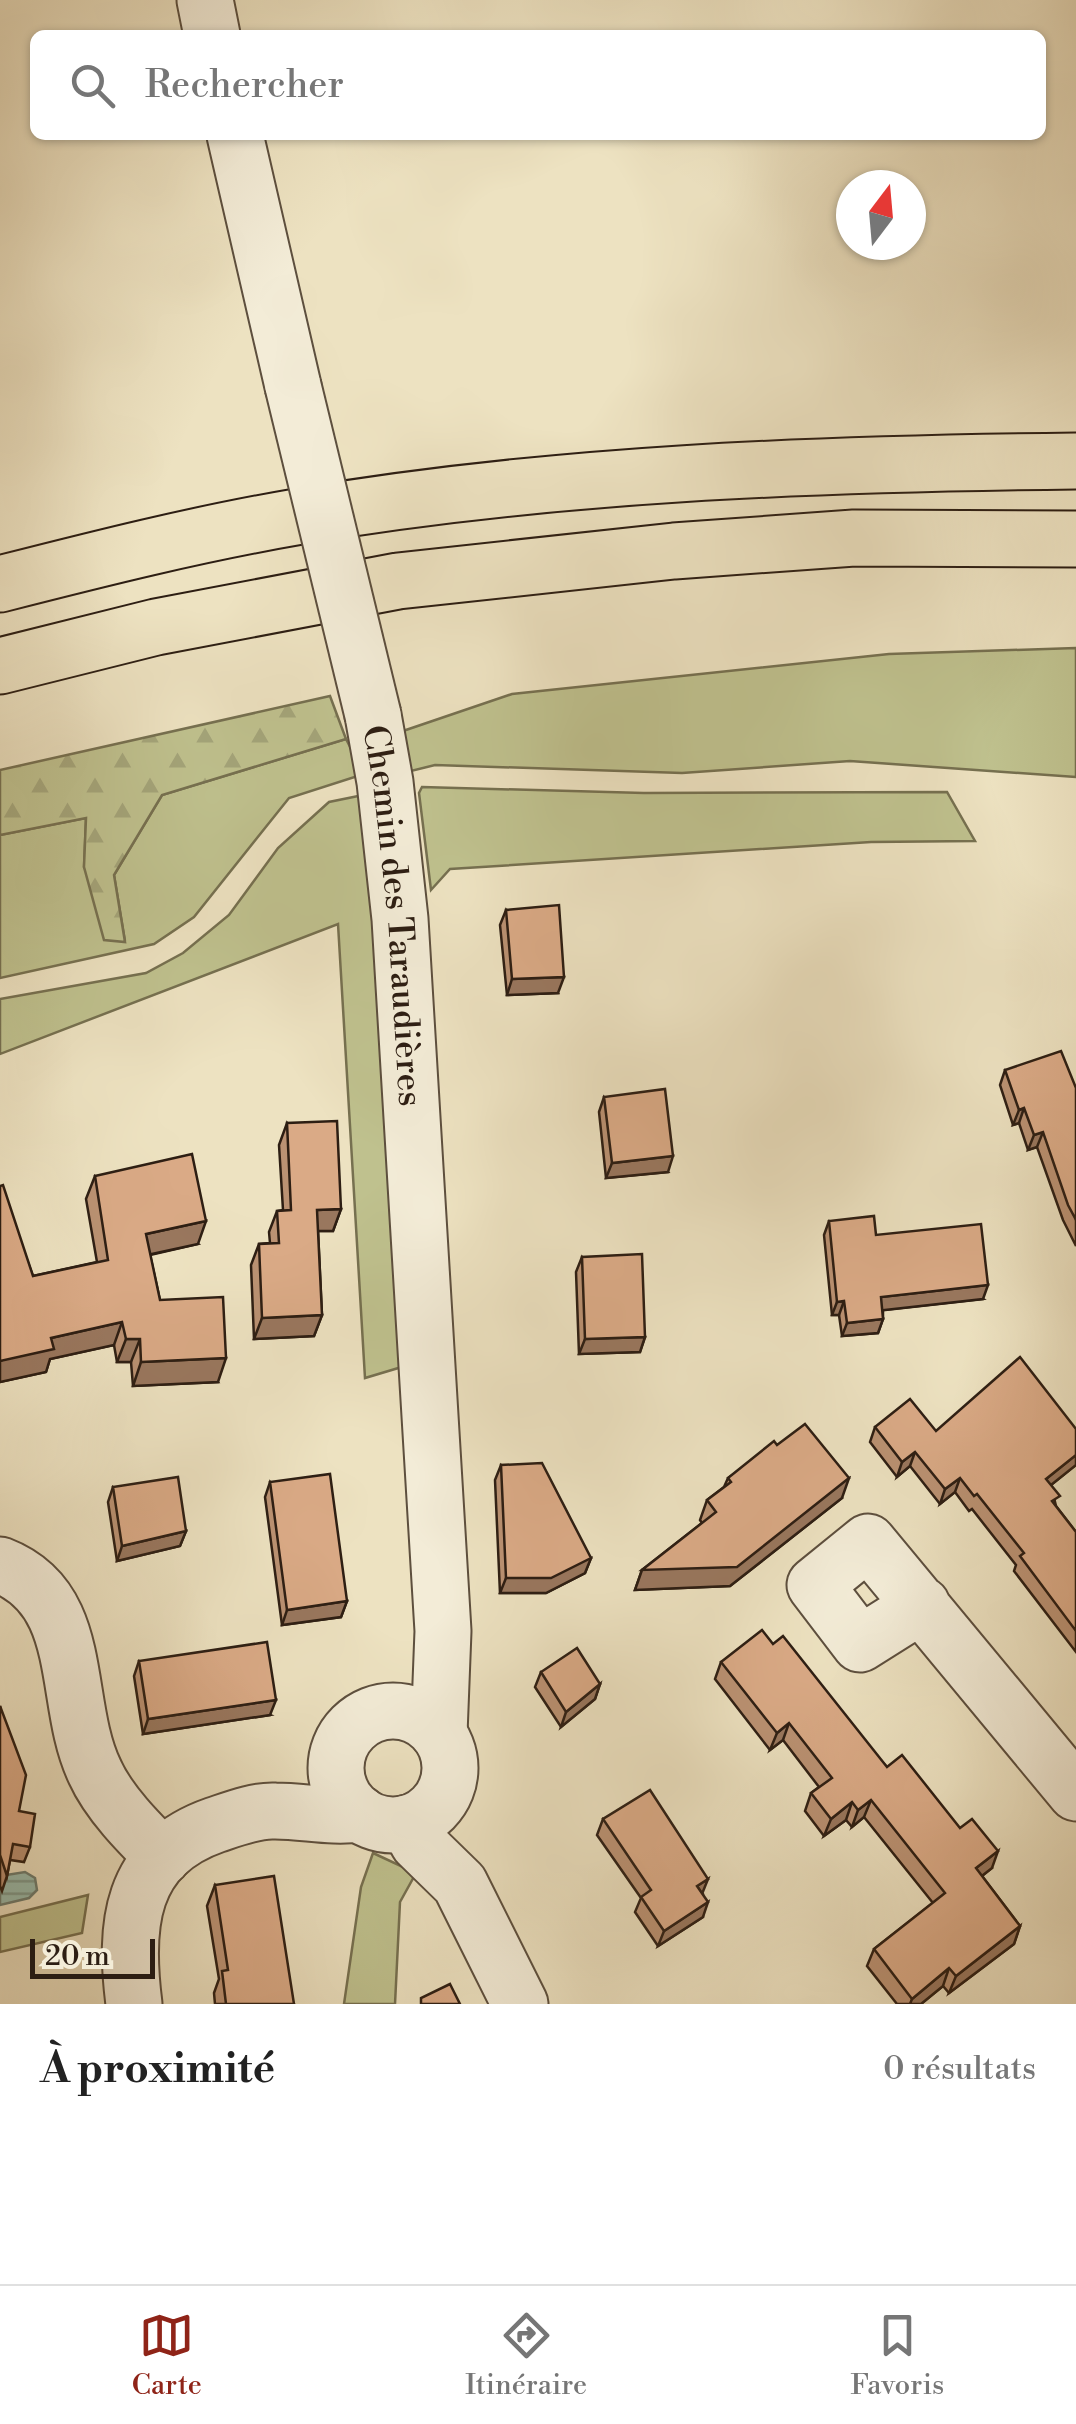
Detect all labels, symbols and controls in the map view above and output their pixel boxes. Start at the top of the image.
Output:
search box [30,30,1046,140]
icon: search [65,58,120,113]
text: Rechercher [145,62,344,109]
north arrow [836,170,926,260]
street label: Chemin des Taraudières [352,722,431,1108]
scale bar [30,1934,155,1978]
text: 20 m [45,1939,110,1974]
text: À proximité [40,2043,275,2096]
text: 0 résultats [883,2049,1036,2089]
tab: Carte [132,2308,202,2403]
tab: Itinéraire [465,2308,587,2403]
tab: Favoris [851,2308,944,2403]

